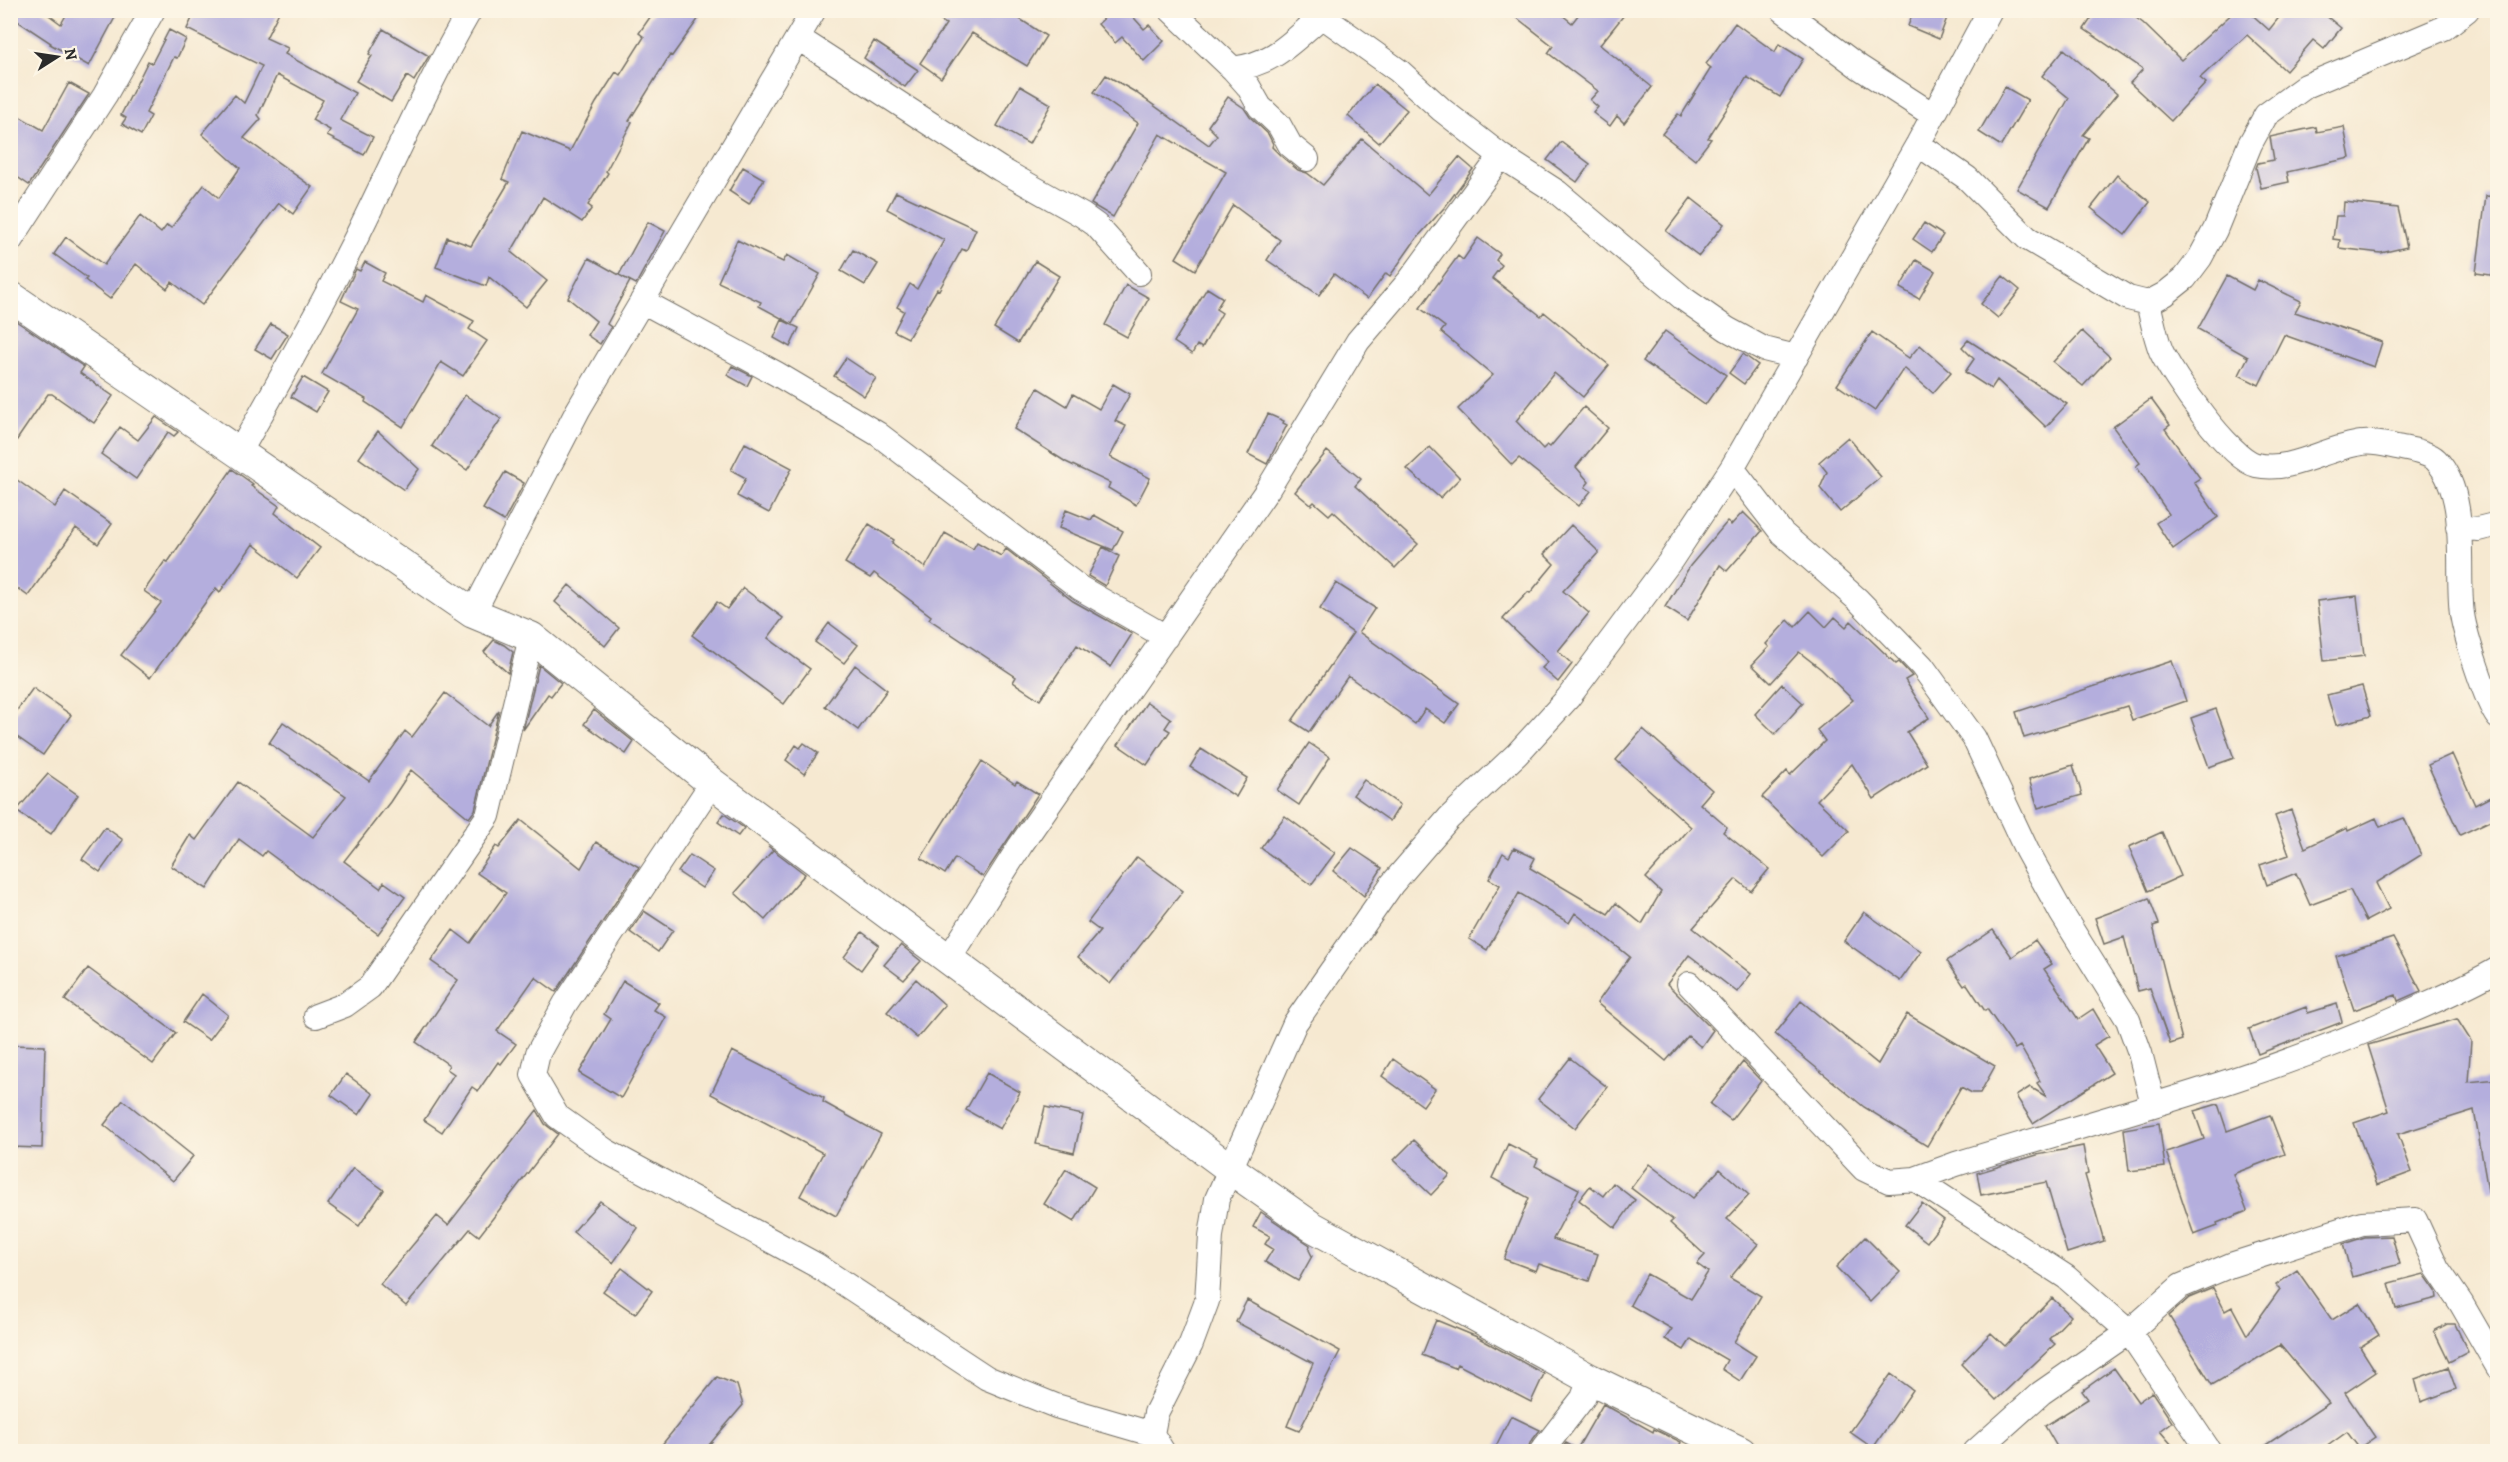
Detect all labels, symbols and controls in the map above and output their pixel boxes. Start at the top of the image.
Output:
north arrow [27,27,87,87]
text: N [59,46,83,62]

